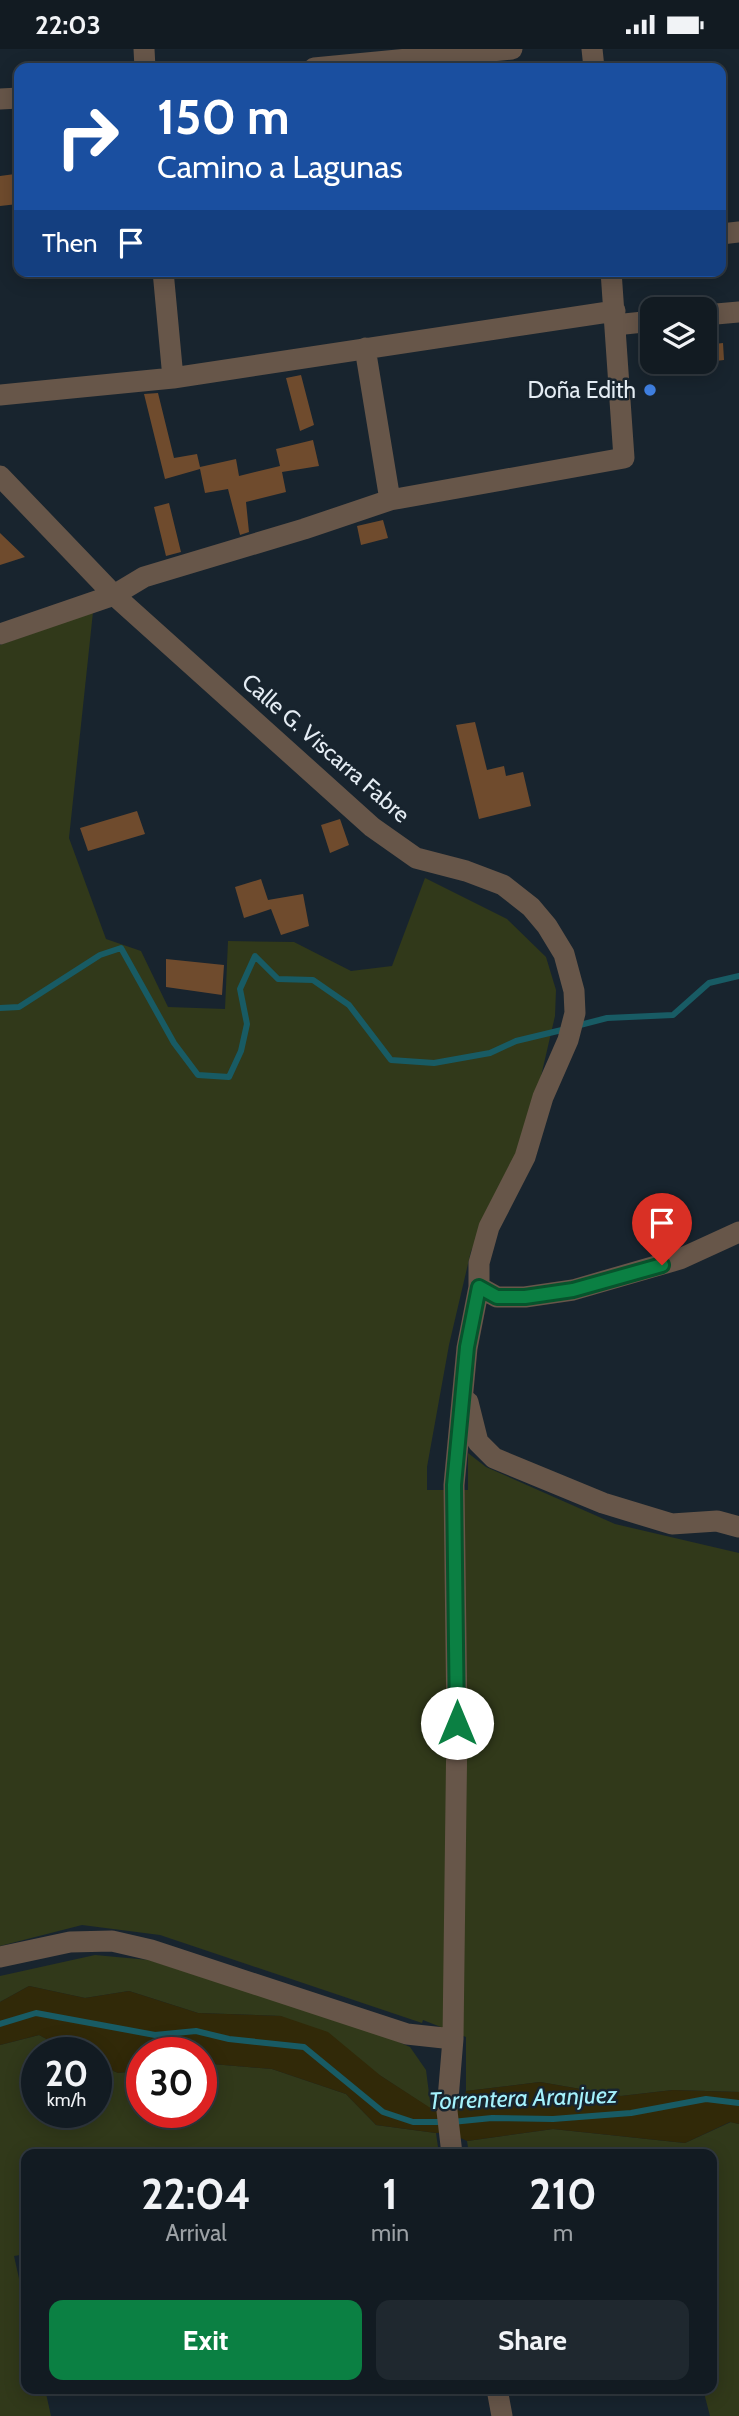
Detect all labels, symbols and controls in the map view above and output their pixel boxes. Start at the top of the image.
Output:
text: 22:03 [35,9,101,41]
text: 150 m [157,87,290,146]
icon: right [42,91,133,182]
text: Camino a Lagunas [157,147,403,186]
icon: arrive [112,224,150,262]
text: Then [42,227,98,259]
map controls [640,297,717,374]
button: layers [640,297,717,374]
place label: Doña Edith [527,376,636,404]
marker: Doña Edith [642,382,658,398]
street label: Calle G. Viscarra Fabre [236,668,416,829]
pin [632,1193,692,1265]
icon: arrive [643,1204,681,1242]
position arrow [420,1686,494,1760]
speed limit sign: 30 [126,2037,217,2128]
text: 20 [45,2052,88,2095]
water label: Torrentera Aranjuez [428,2080,618,2115]
text: km/h [47,2089,86,2111]
text: 22:04 [141,2168,251,2220]
text: 1 [382,2168,398,2220]
text: 210 [529,2168,597,2220]
text: Arrival [165,2219,227,2247]
text: min [371,2219,409,2247]
text: m [553,2219,573,2247]
button: Exit [49,2300,362,2380]
button: Share [376,2300,689,2380]

